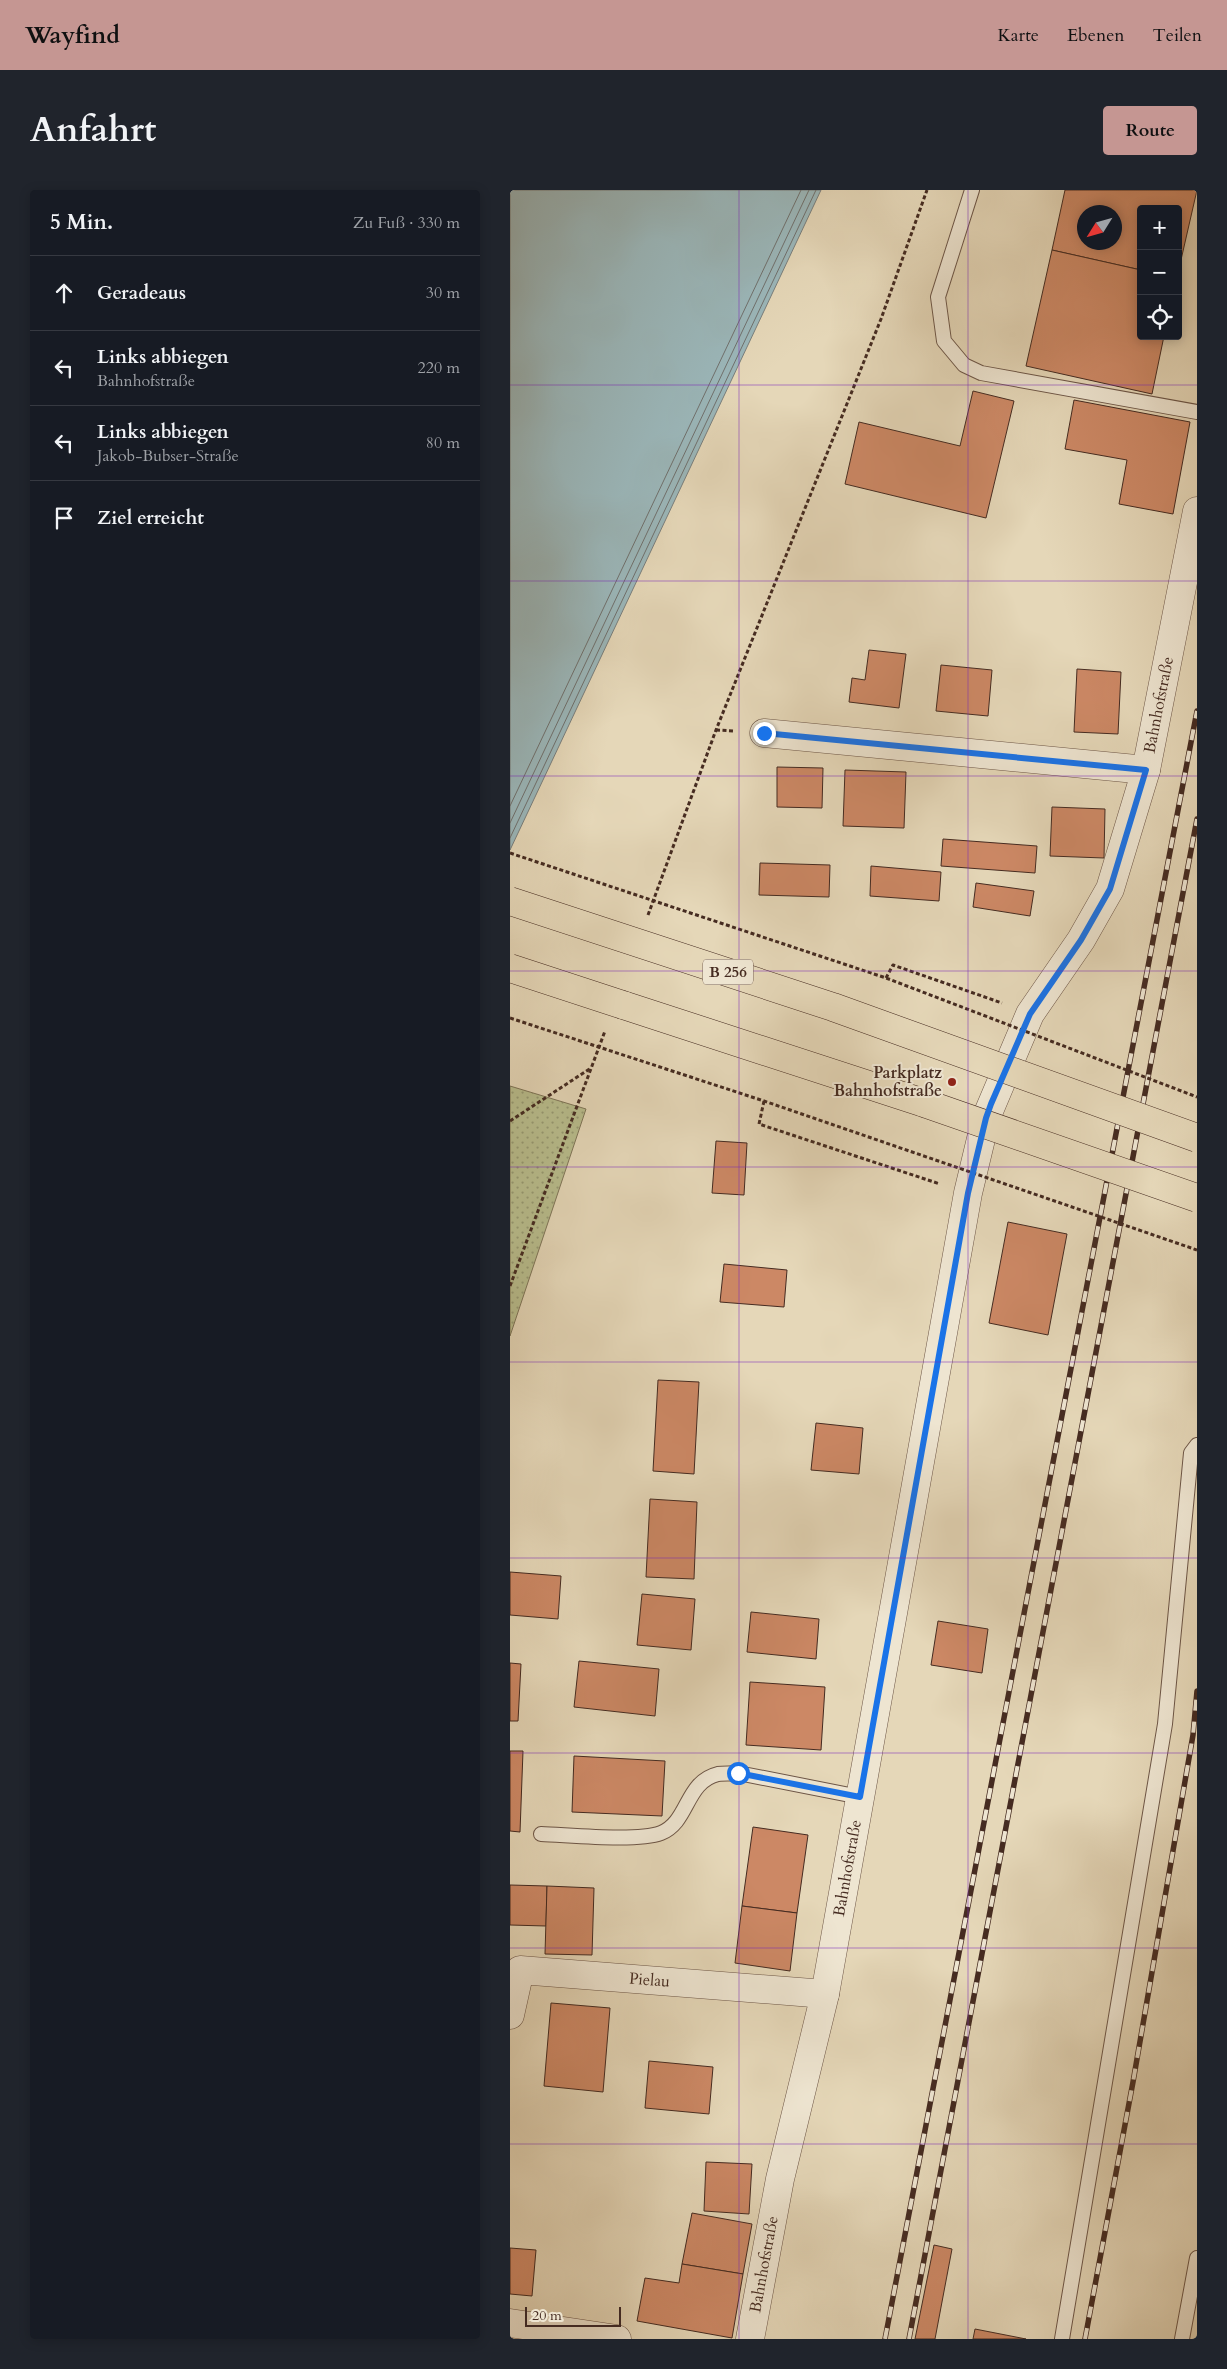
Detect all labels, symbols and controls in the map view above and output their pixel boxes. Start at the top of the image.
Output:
text: Wayfind [25,19,120,52]
text: Karte [997,23,1039,48]
text: Ebenen [1067,23,1125,48]
text: Teilen [1153,23,1202,48]
text: Anfahrt [30,106,156,154]
button: Route [1103,106,1197,155]
north arrow [1077,205,1122,250]
map controls [1137,205,1182,340]
button: + [1137,205,1182,250]
text: 5 Min. [50,208,113,237]
text: Zu Fuß · 330 m [353,212,460,234]
button: − [1137,250,1182,295]
icon: ahead [50,279,78,307]
text: Geradeaus [97,280,186,306]
text: 30 m [426,282,460,304]
button: locate [1137,295,1182,340]
text: Links abbiegen [97,344,229,370]
icon: left [50,354,78,382]
text: 220 m [418,357,460,379]
text: Bahnhofstraße [97,370,195,392]
text: Links abbiegen [97,419,229,445]
icon: left [50,429,78,457]
text: 80 m [426,432,460,454]
text: Jakob-Bubser-Straße [97,445,239,467]
icon: arrive [50,504,78,532]
text: Ziel erreicht [97,505,204,531]
street label: Bahnhofstraße [1139,655,1179,755]
route end [753,722,776,745]
road number: B 256 [703,960,753,984]
place label: Parkplatz Bahnhofstraße [833,1062,942,1102]
marker: Parkplatz Bahnhofstraße [946,1076,958,1088]
route start [727,1762,750,1785]
street label: Bahnhofstraße [828,1818,867,1918]
street label: Pielau [628,1968,671,1993]
street label: Bahnhofstraße [744,2214,784,2314]
scale bar [525,2304,621,2327]
text: 20 m [532,2306,562,2325]

